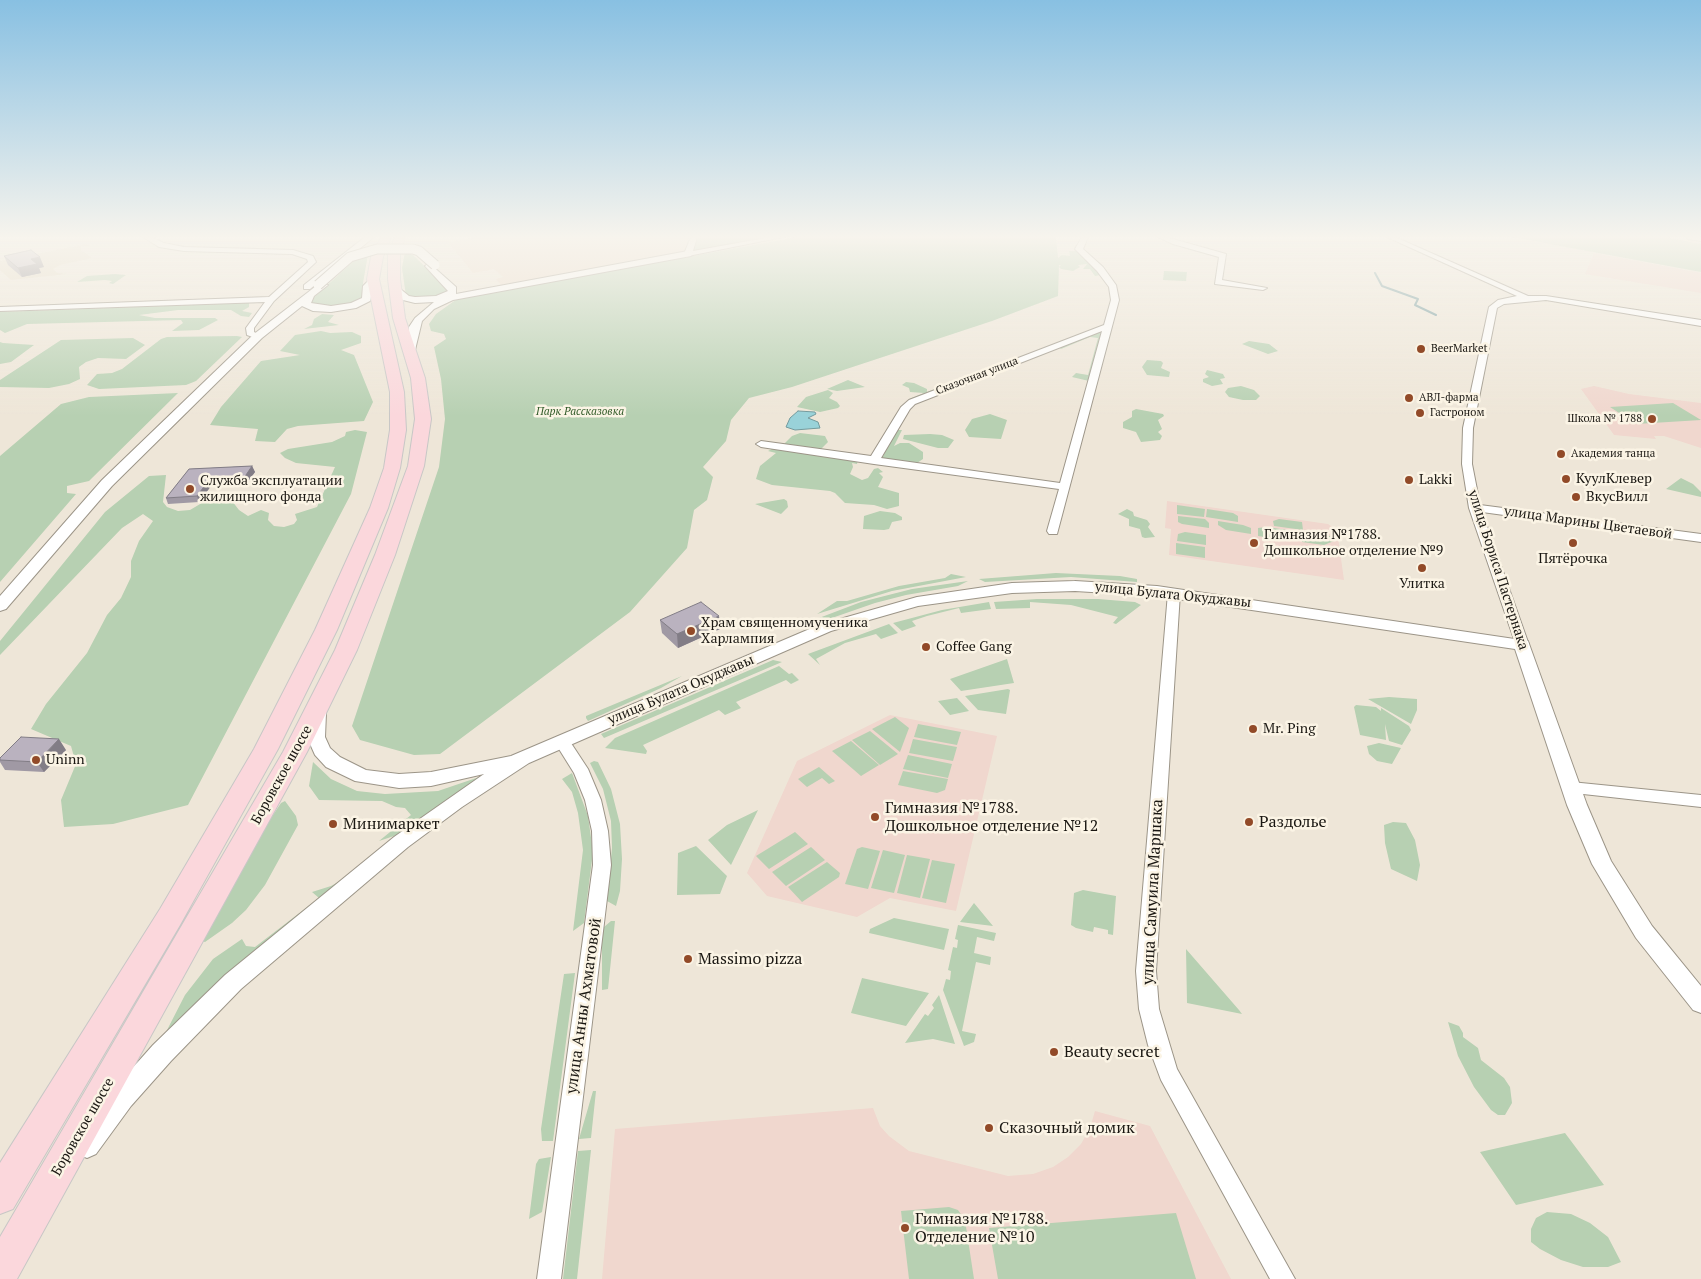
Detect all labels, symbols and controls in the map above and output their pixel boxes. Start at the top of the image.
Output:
place label: BeerMarket [1431,342,1488,356]
marker: BeerMarket [1415,343,1427,355]
street label: Сказочная улица [934,354,1020,398]
place label: АВЛ-фарма [1419,391,1479,405]
marker: АВЛ-фарма [1403,392,1415,404]
park label: Парк Рассказовка [536,405,624,419]
place label: Гастроном [1430,406,1484,420]
marker: Гастроном [1414,407,1426,419]
place label: Школа № 1788 [1567,412,1642,426]
marker: Школа № 1788 [1646,413,1658,425]
place label: Академия танца [1571,447,1655,461]
marker: Академия танца [1555,448,1567,460]
place label: КуулКлевер [1576,471,1652,487]
place label: Lakki [1419,472,1452,488]
place label: Служба эксплуатации жилищного фонда [200,473,342,506]
marker: КуулКлевер [1560,473,1572,485]
marker: Lakki [1403,474,1415,486]
marker: Служба эксплуатации жилищного фонда [184,483,196,495]
street label: улица Бориса Пастернака [1464,488,1532,652]
place label: ВкусВилл [1586,489,1648,505]
marker: ВкусВилл [1570,491,1582,503]
street label: улица Марины Цветаевой [1503,503,1673,543]
place label: Гимназия №1788. Дошкольное отделение №9 [1264,527,1443,560]
marker: Гимназия №1788. Дошкольное отделение №9 [1248,537,1260,549]
marker: Пятёрочка [1567,537,1579,549]
place label: Пятёрочка [1538,551,1608,567]
marker: Улитка [1416,562,1428,574]
place label: Улитка [1399,576,1445,592]
street label: улица Булата Окуджавы [1094,578,1252,612]
place label: Храм священномученика Харлампия [701,615,868,648]
marker: Храм священномученика Харлампия [685,625,697,637]
place label: Coffee Gang [936,639,1012,655]
marker: Coffee Gang [920,641,932,653]
street label: улица Булата Окуджавы [605,652,757,728]
place label: Mr. Ping [1263,721,1315,737]
street label: Боровское шоссе [248,723,316,827]
marker: Mr. Ping [1247,723,1259,735]
place label: Uninn [46,752,85,768]
marker: Uninn [30,754,42,766]
place label: Гимназия №1788. Дошкольное отделение №12 [885,798,1098,836]
street label: улица Самуила Маршака [1139,799,1167,985]
marker: Гимназия №1788. Дошкольное отделение №12 [869,811,881,823]
place label: Раздолье [1259,812,1327,832]
place label: Минимаркет [343,814,440,834]
marker: Раздолье [1243,816,1255,828]
marker: Минимаркет [327,818,339,830]
street label: улица Анны Ахматовой [562,917,606,1095]
place label: Massimo pizza [698,949,802,969]
marker: Massimo pizza [682,953,694,965]
place label: Beauty secret [1064,1042,1160,1062]
marker: Beauty secret [1048,1046,1060,1058]
street label: Боровское шоссе [48,1075,118,1179]
place label: Сказочный домик [999,1118,1135,1138]
marker: Сказочный домик [983,1122,995,1134]
place label: Гимназия №1788. Отделение №10 [915,1209,1048,1247]
marker: Гимназия №1788. Отделение №10 [899,1222,911,1234]

